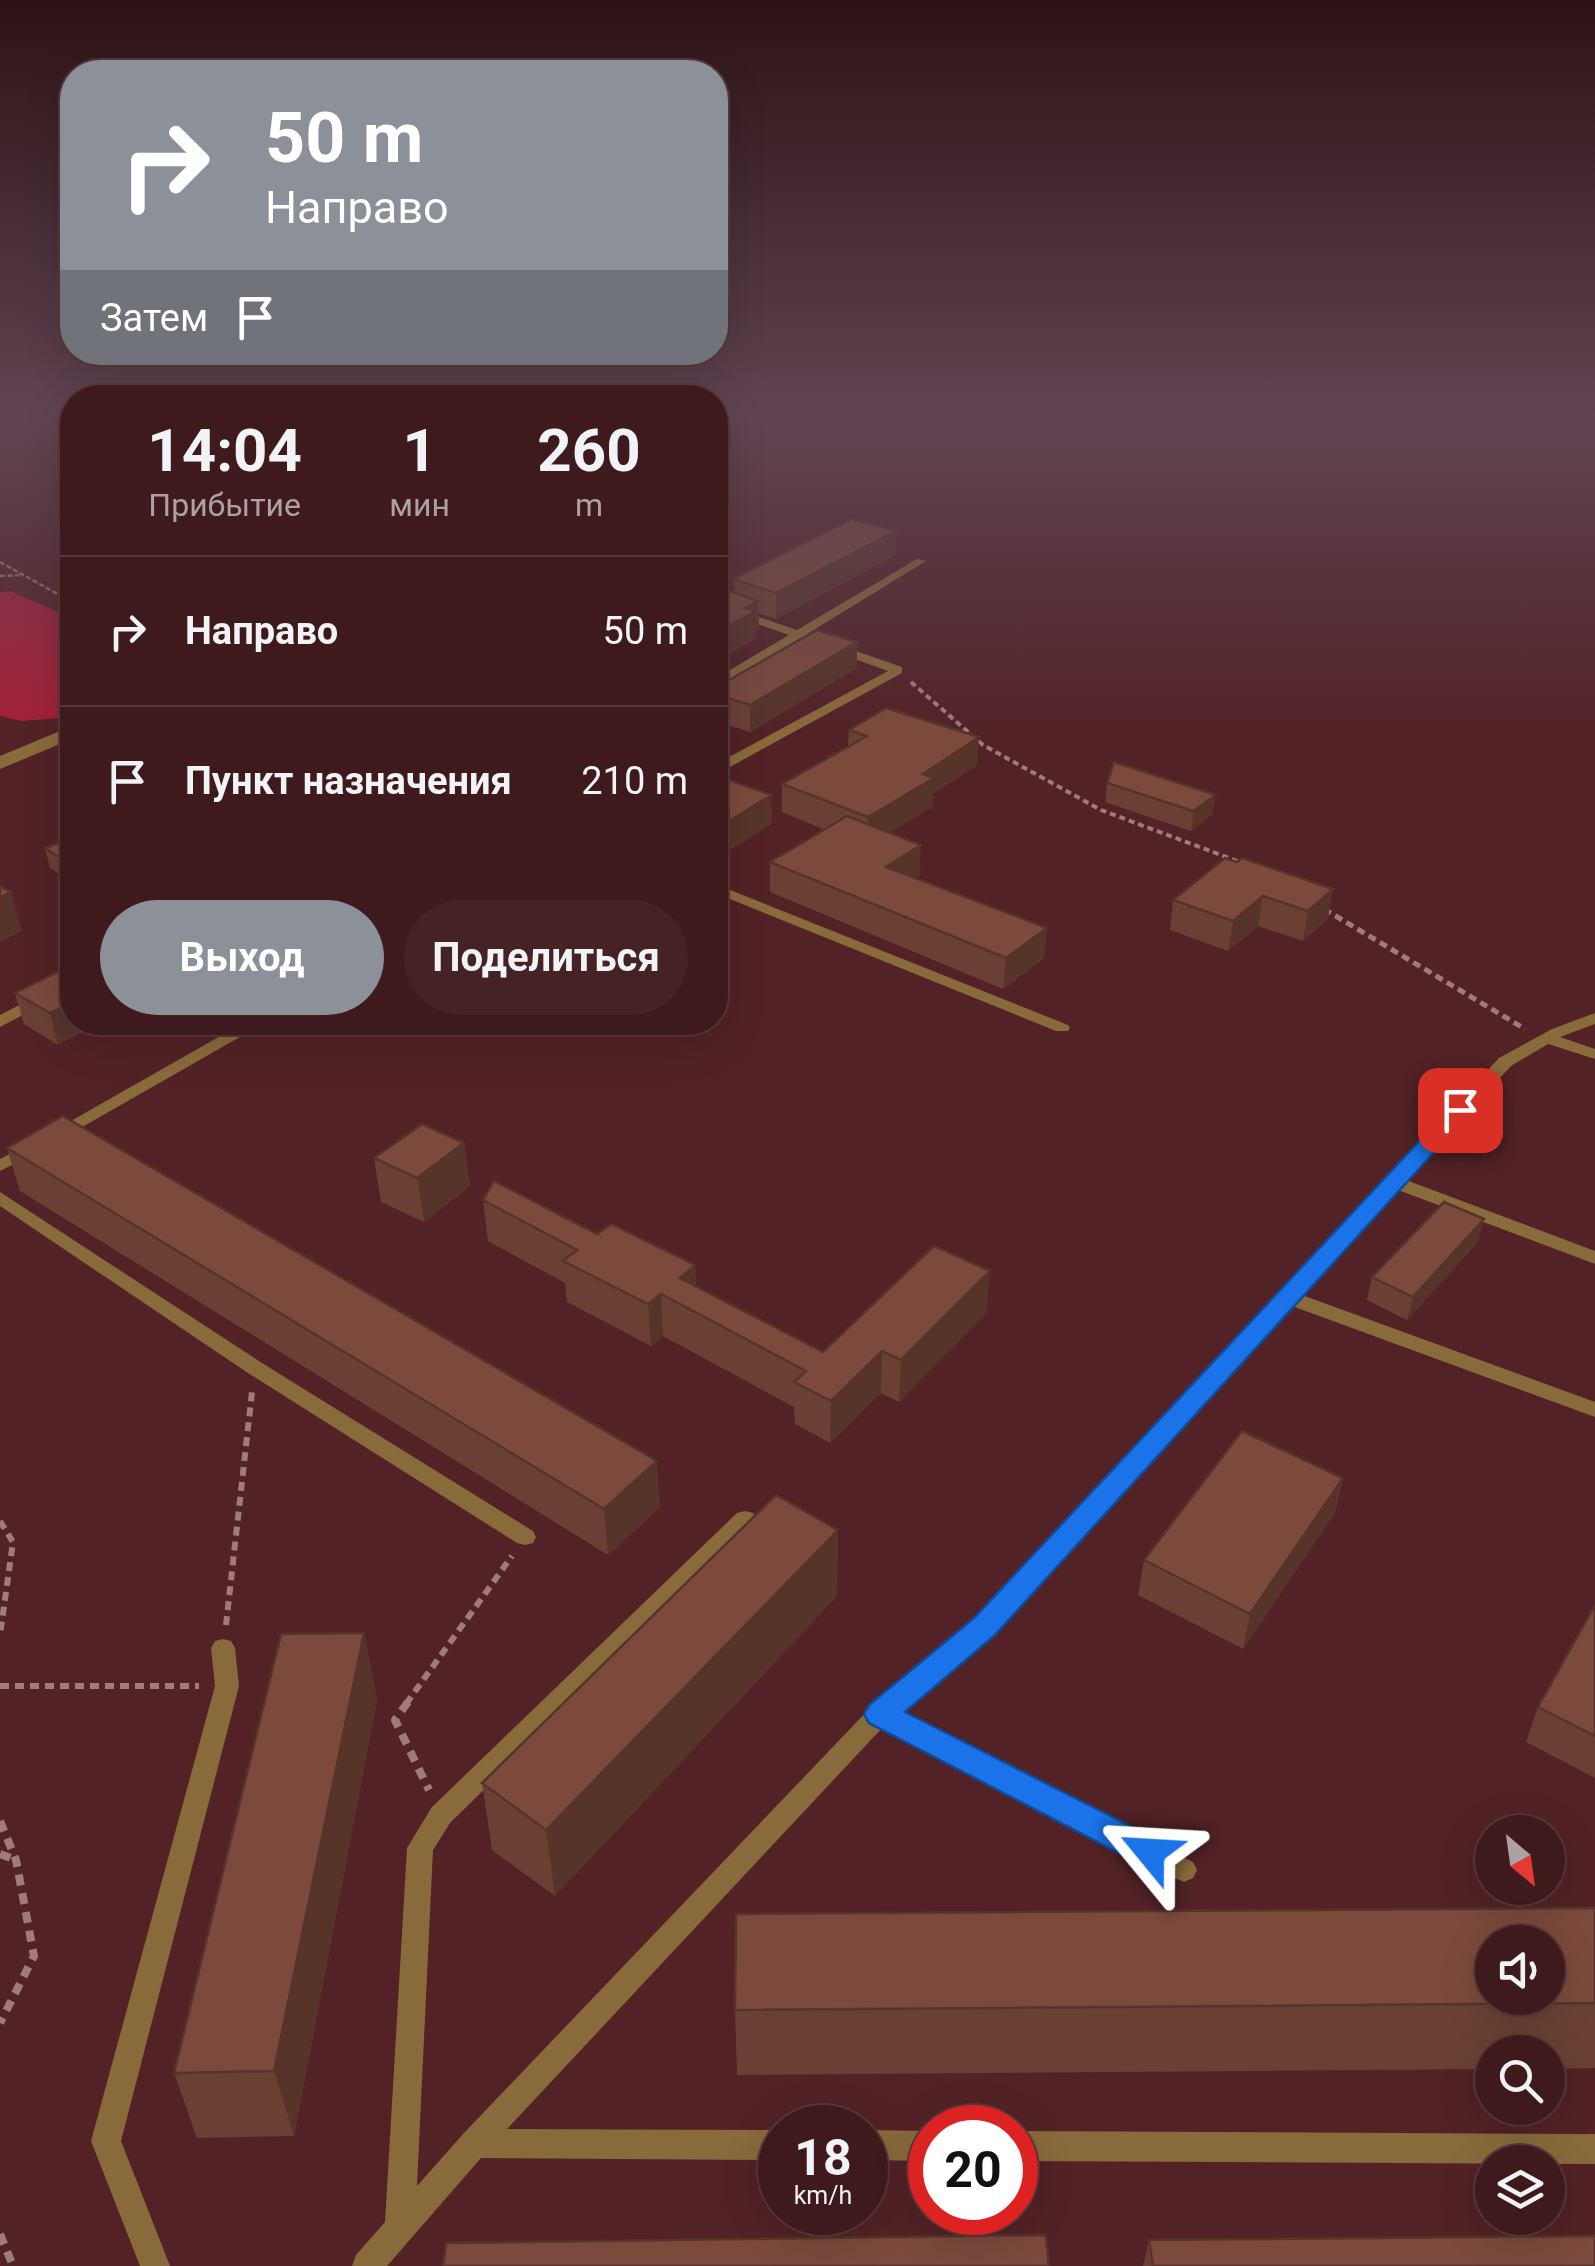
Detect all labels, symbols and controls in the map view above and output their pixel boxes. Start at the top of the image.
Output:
text: 50 m [265,97,423,179]
icon: right [100,100,230,230]
text: Направо [265,181,449,234]
icon: arrive [228,290,283,345]
text: Затем [100,296,208,340]
text: 14:04 [147,415,302,486]
text: 1 [402,415,437,486]
text: 260 [537,415,641,486]
text: Прибытие [148,486,301,524]
text: мин [389,486,450,524]
text: m [575,486,603,524]
icon: right [100,604,155,659]
text: Направо [185,609,338,653]
text: 50 m [603,609,688,653]
icon: arrive [100,754,155,809]
text: Пункт назначения [185,759,512,803]
text: 210 m [581,759,688,803]
button: Выход [100,900,384,1015]
button: Поделиться [404,900,688,1015]
pin [1418,1068,1503,1153]
icon: arrive [1433,1083,1488,1138]
position arrow [1098,1800,1202,1904]
north arrow [1475,1815,1565,1905]
map controls [1475,1815,1565,2235]
button: sound [1475,1925,1565,2015]
button: search [1475,2035,1565,2125]
speed limit sign: 20 [908,2105,1038,2235]
text: 18 [794,2129,852,2187]
button: layers [1475,2145,1565,2235]
text: km/h [794,2181,852,2210]

